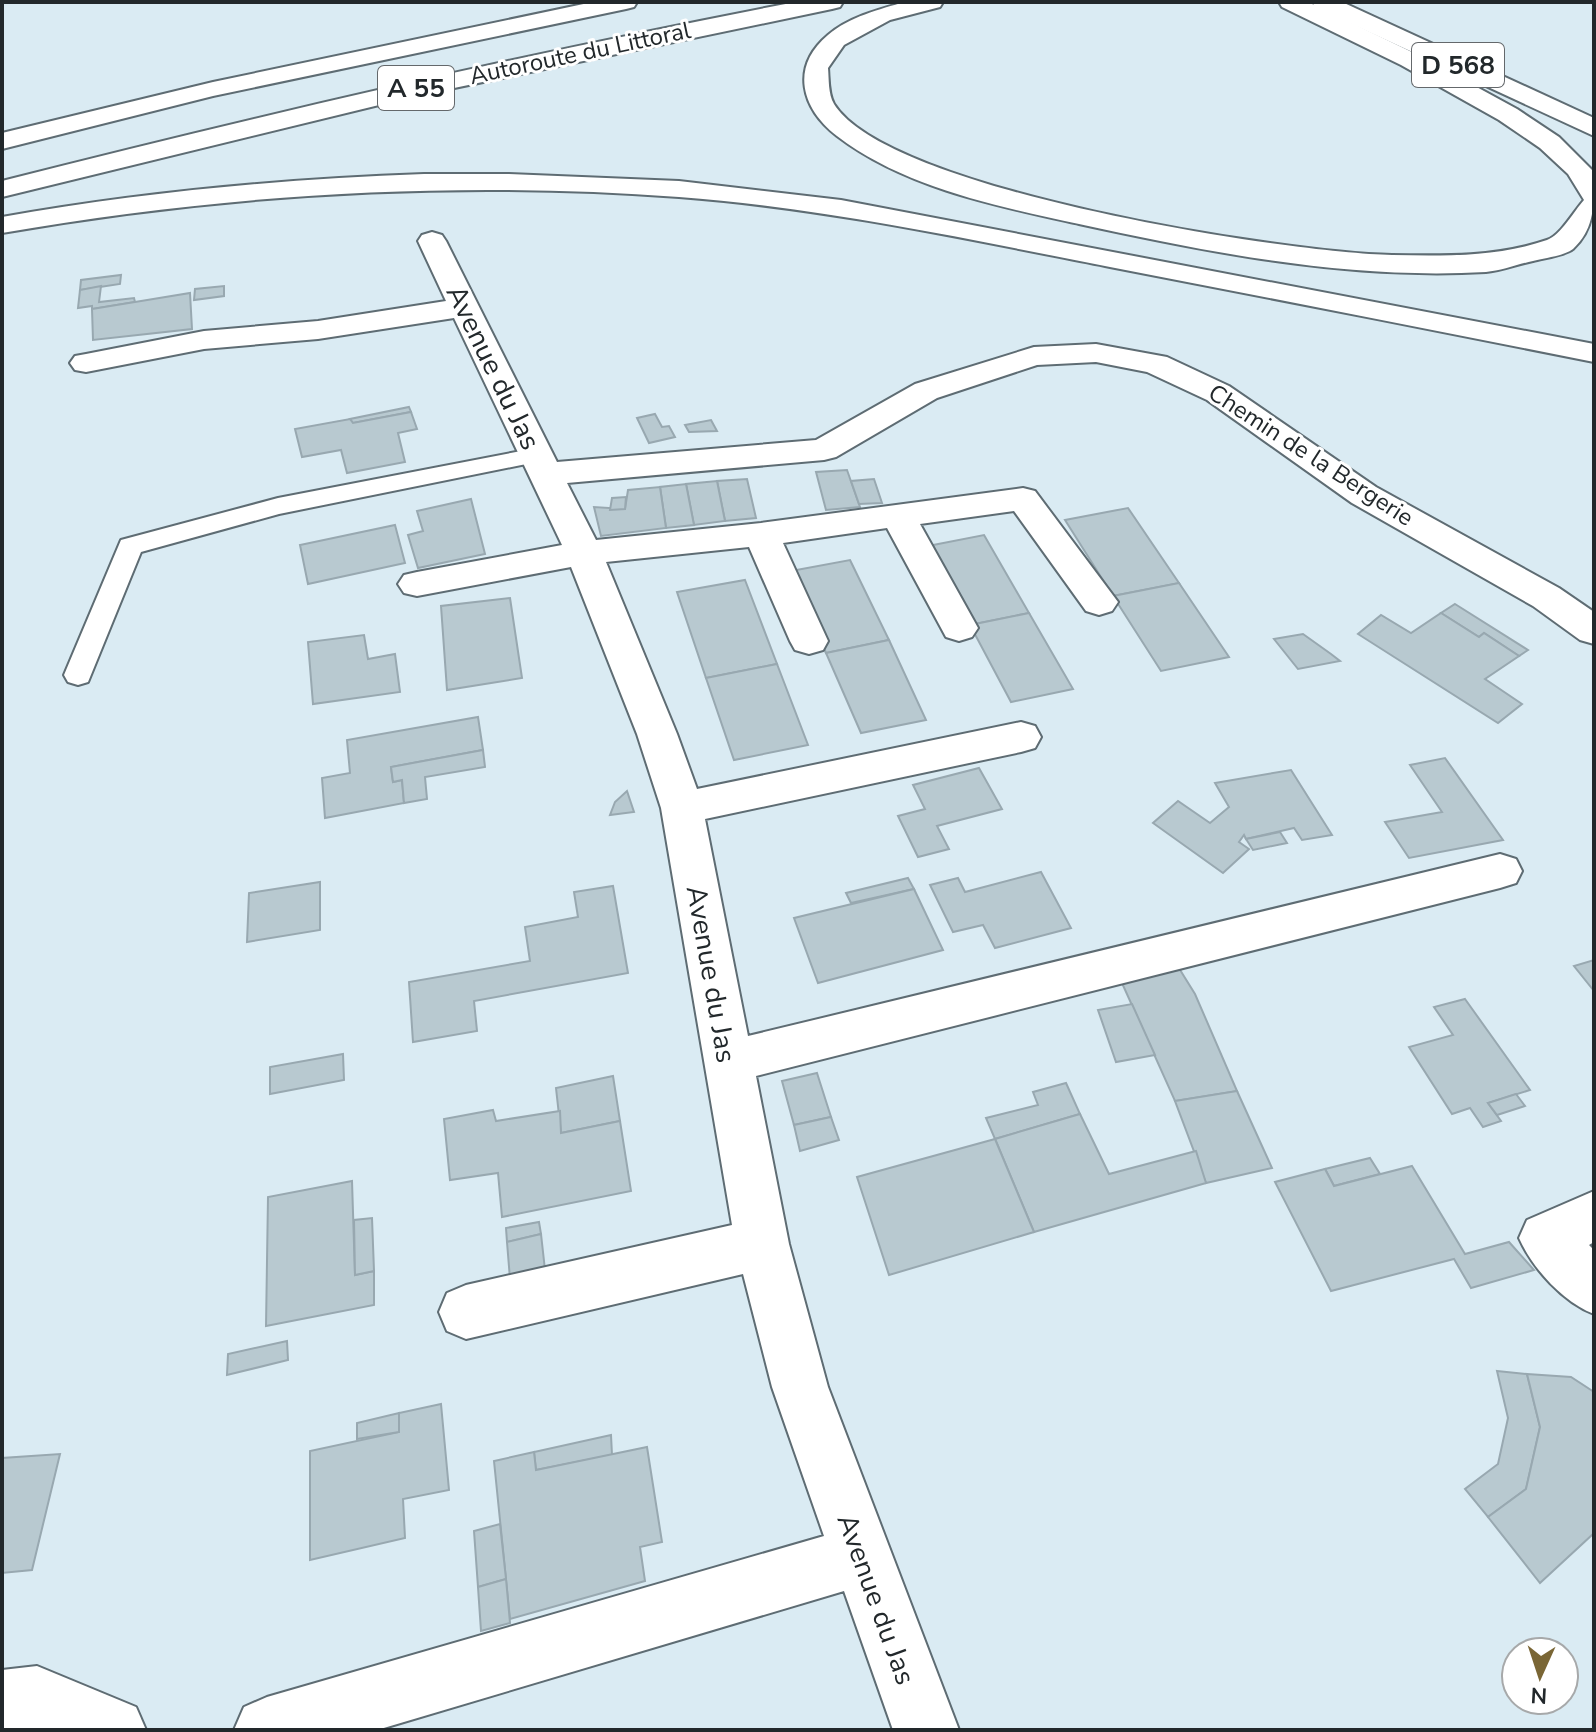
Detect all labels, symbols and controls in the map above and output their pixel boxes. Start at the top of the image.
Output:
street label: Autoroute du Littoral [466,14,694,92]
road number: D 568 [1412,43,1504,87]
road number: A 55 [378,66,454,110]
street label: Avenue du Jas [437,279,549,456]
street label: Chemin de la Bergerie [1202,377,1420,533]
street label: Avenue du Jas [677,883,745,1066]
street label: Avenue du Jas [828,1509,925,1690]
north arrow [1500,1636,1580,1716]
text: N [1530,1680,1548,1710]

